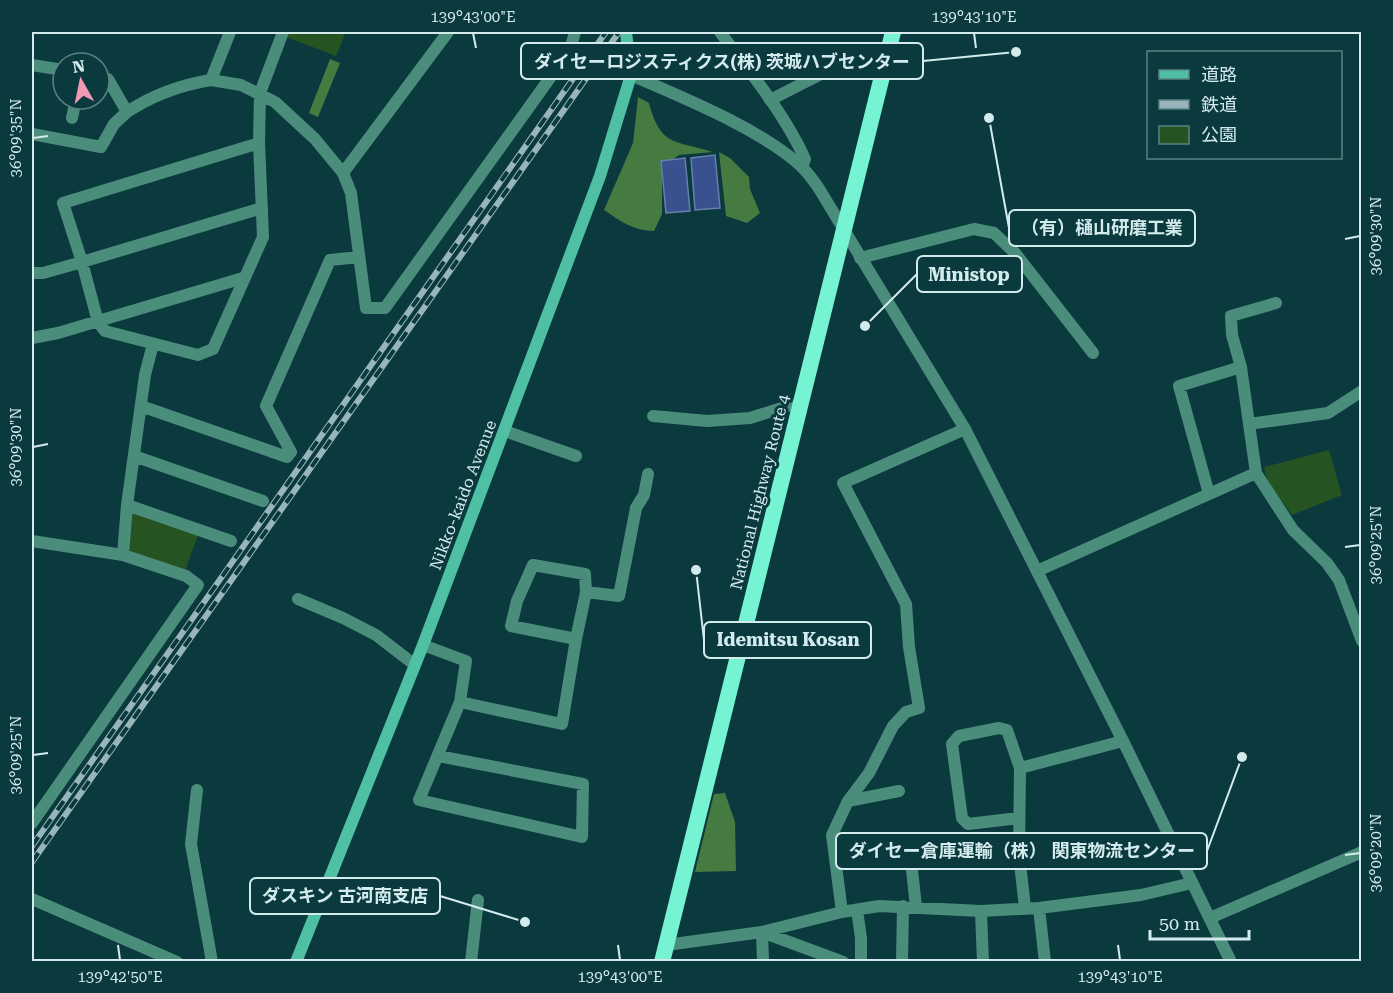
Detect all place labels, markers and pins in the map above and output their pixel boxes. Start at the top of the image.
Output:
callout: ダイセーロジスティクス(株) 茨城ハブセンター [521,43,923,79]
callout: （有）樋山研磨工業 [1009,210,1195,246]
callout: Ministop [917,256,1022,292]
callout: Idemitsu Kosan [704,622,871,658]
callout: ダイセー倉庫運輸（株） 関東物流センター [836,833,1207,869]
callout: ダスキン 古河南支店 [250,878,440,914]

